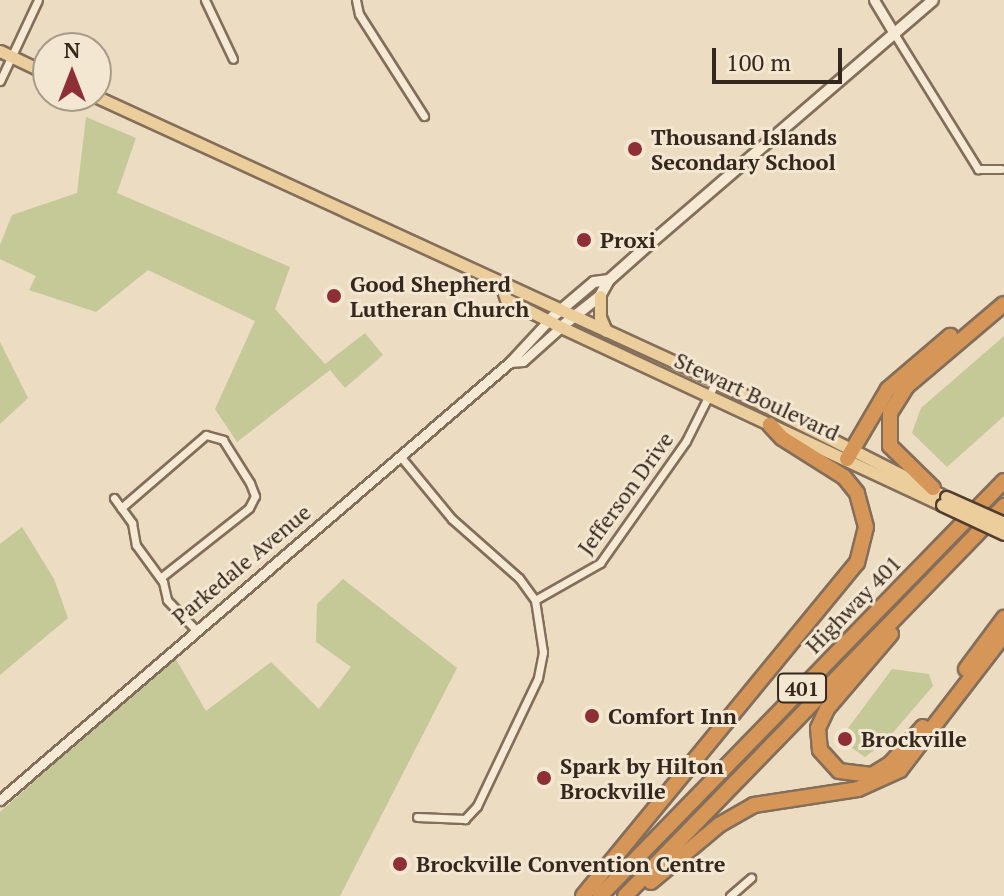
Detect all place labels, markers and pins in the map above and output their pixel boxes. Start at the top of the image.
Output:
place label: Thousand Islands Secondary School [651,123,837,174]
marker: Thousand Islands Secondary School [626,140,644,158]
place label: Proxi [600,227,656,253]
marker: Proxi [575,231,593,249]
place label: Good Shepherd Lutheran Church [350,270,529,322]
marker: Good Shepherd Lutheran Church [325,287,343,305]
place label: Comfort Inn [608,703,737,729]
marker: Comfort Inn [583,707,601,725]
place label: Brockville [861,726,967,752]
marker: Brockville [836,730,854,748]
place label: Spark by Hilton Brockville [560,752,724,804]
marker: Spark by Hilton Brockville [535,769,553,787]
place label: Brockville Convention Centre [416,851,726,877]
marker: Brockville Convention Centre [391,855,409,873]

